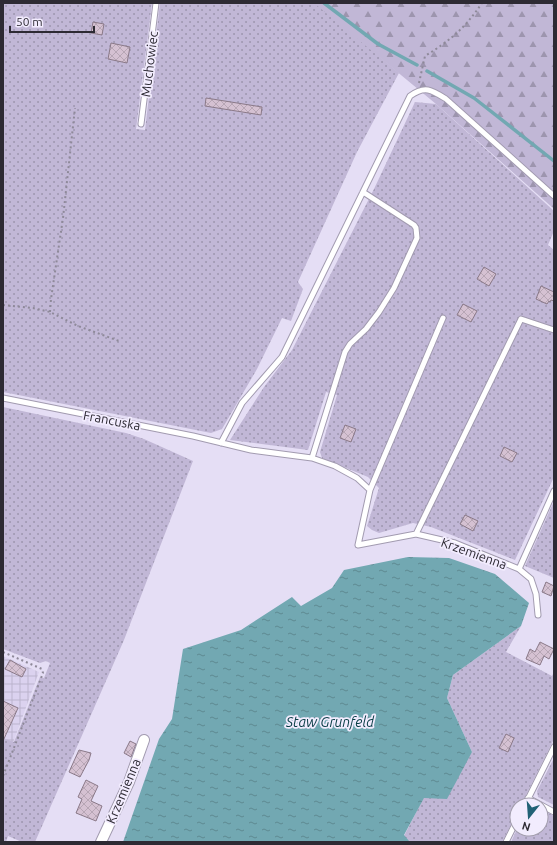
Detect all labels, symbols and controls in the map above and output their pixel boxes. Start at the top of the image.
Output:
scale bar [10,8,94,34]
text: 50 m [16,15,43,28]
street label: Muchowiec [138,30,160,98]
street label: Francuska [82,408,142,432]
street label: Krzemienna [439,535,509,571]
water label: Staw Grunfeld [285,714,375,730]
street label: Krzemienna [103,757,143,825]
north arrow [509,797,549,837]
text: N [520,820,532,834]

